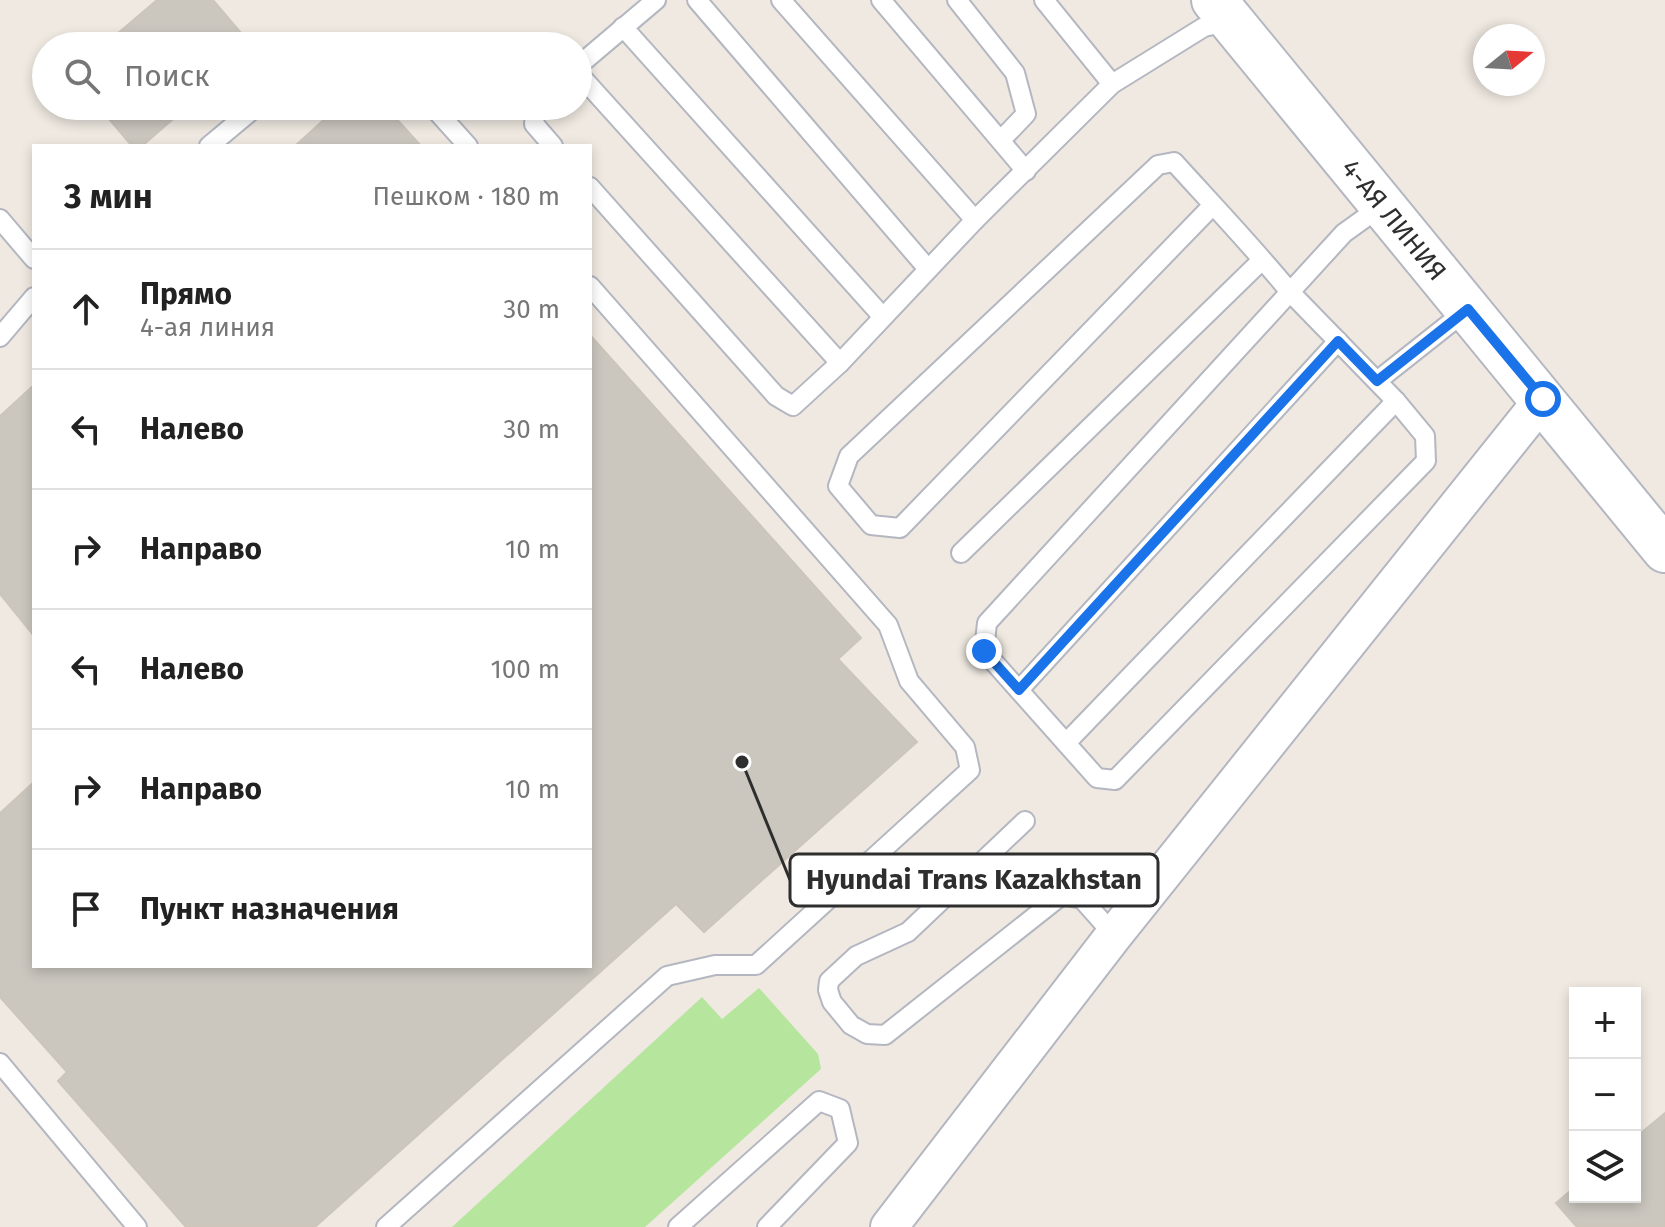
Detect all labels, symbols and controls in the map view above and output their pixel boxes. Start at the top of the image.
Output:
north arrow [1473,24,1545,96]
search box [32,32,592,120]
icon: search [60,54,104,98]
text: Поиск [124,58,210,94]
street label: 4-АЯ ЛИНИЯ [1335,153,1453,287]
text: 3 мин [64,176,153,217]
text: Пешком · 180 m [372,181,560,212]
text: Прямо [140,276,232,312]
icon: ahead [64,287,108,331]
text: 30 m [503,294,560,325]
text: 4-ая линия [140,312,275,343]
route start [1525,381,1561,417]
icon: left [64,407,108,451]
text: Налево [140,411,244,447]
text: 30 m [503,414,560,445]
icon: right [64,527,108,571]
text: Направо [140,531,262,567]
text: 10 m [505,534,560,565]
route end [966,633,1002,669]
icon: left [64,647,108,691]
text: Налево [140,651,244,687]
text: 100 m [491,654,560,685]
icon: right [64,767,108,811]
text: Направо [140,771,262,807]
text: 10 m [505,774,560,805]
callout: Hyundai Trans Kazakhstan [790,854,1158,906]
text: Hyundai Trans Kazakhstan [806,863,1142,896]
icon: arrive [64,887,108,931]
text: Пункт назначения [140,891,399,927]
map controls [1569,987,1641,1203]
button: + [1569,987,1641,1059]
button: − [1569,1059,1641,1131]
button: layers [1569,1131,1641,1203]

